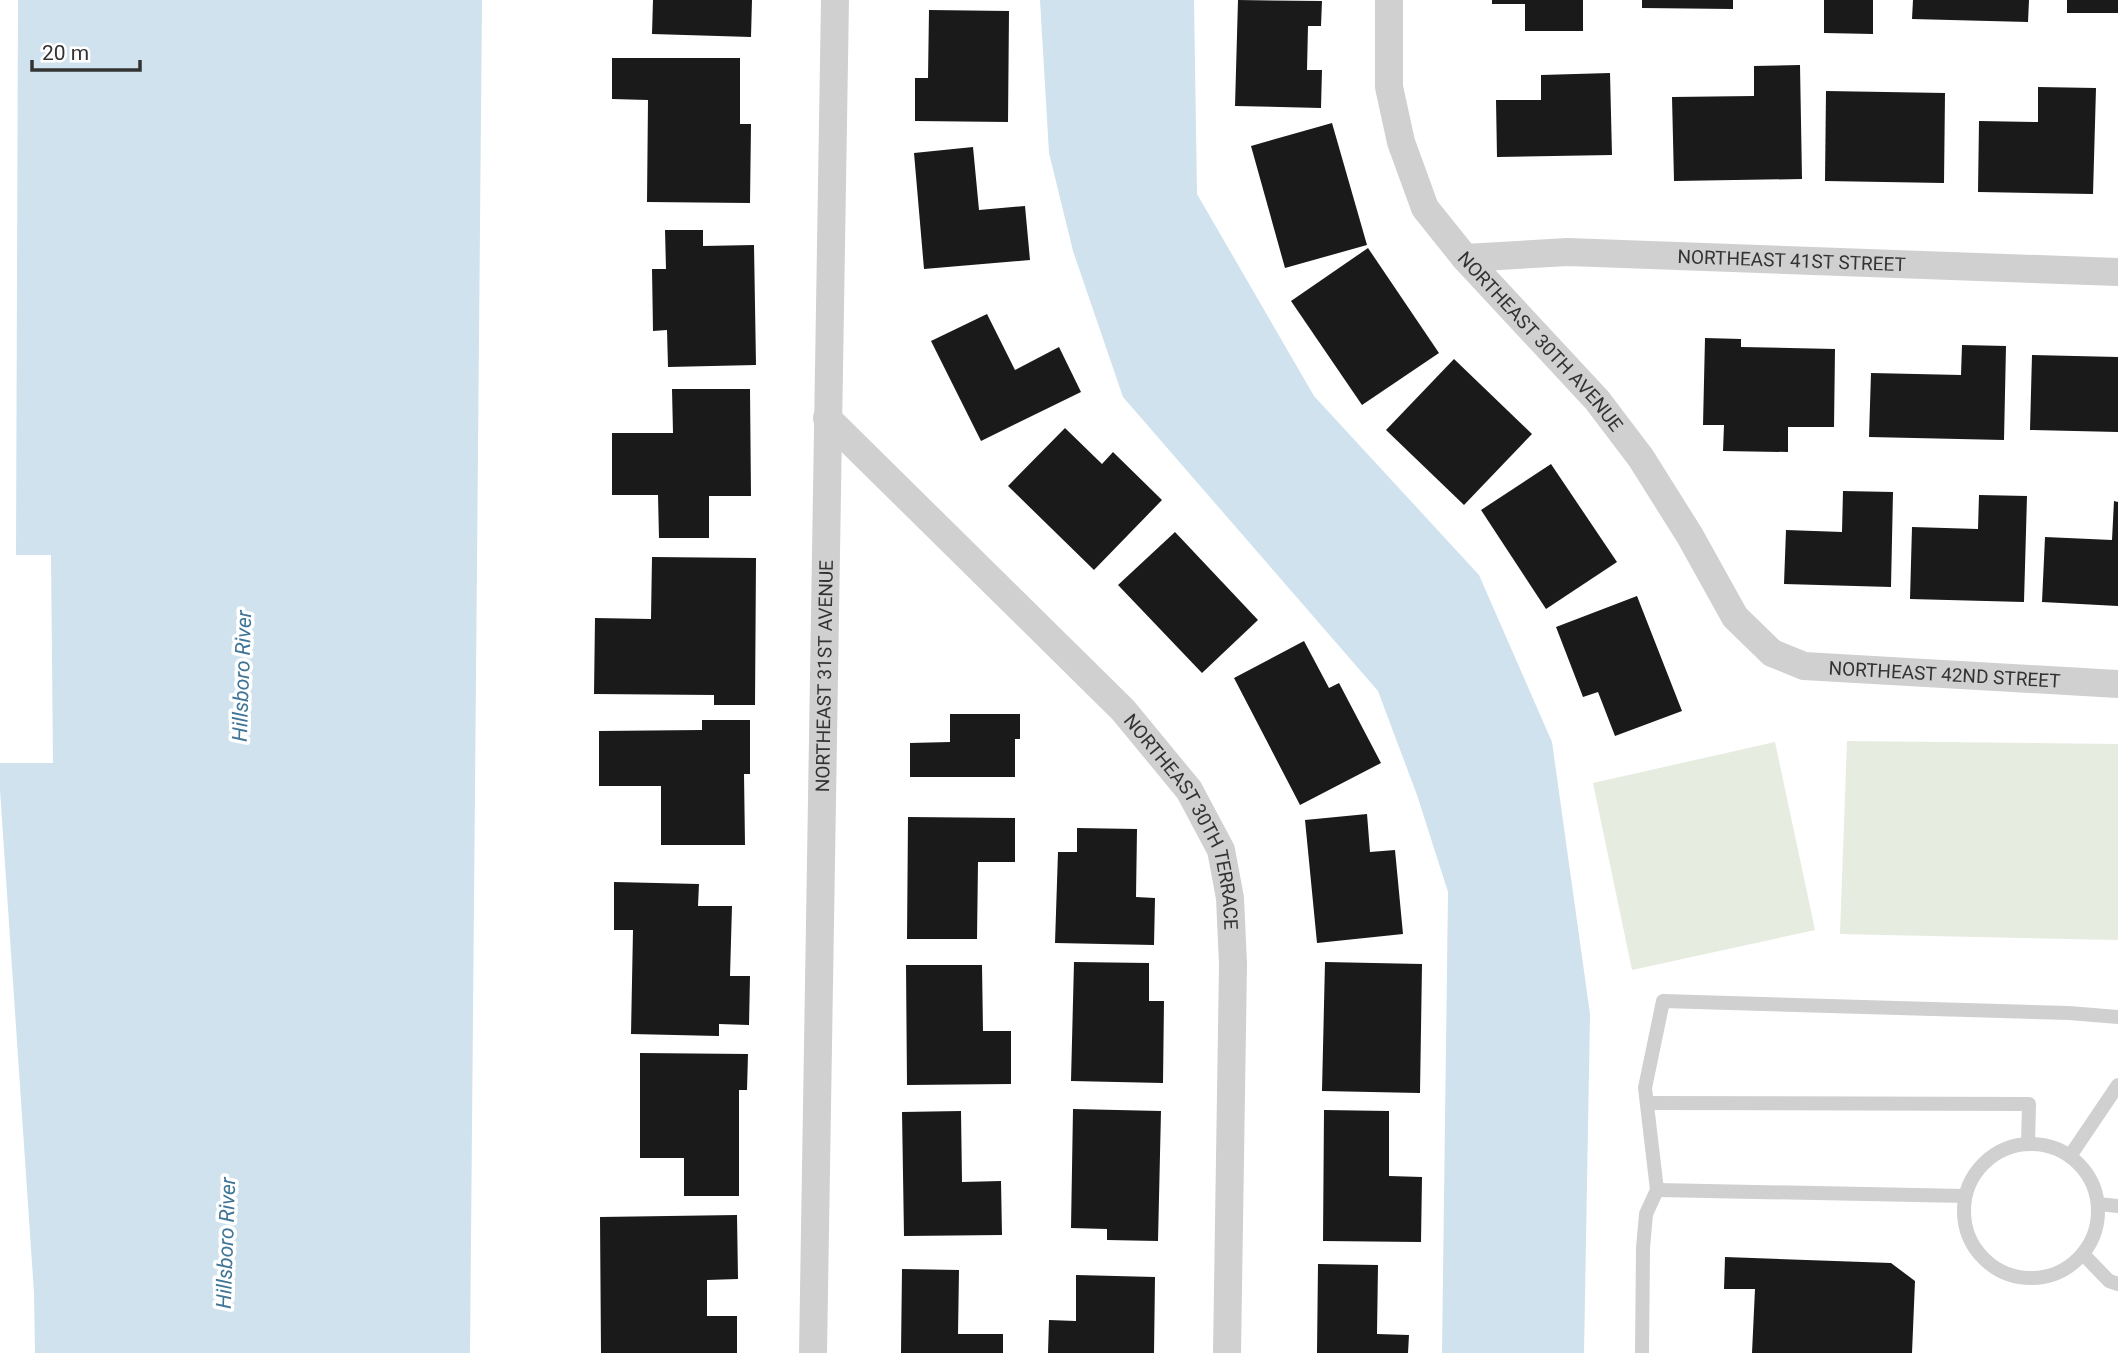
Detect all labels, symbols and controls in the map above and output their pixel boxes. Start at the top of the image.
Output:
scale bar [32,28,140,72]
text: 20 m [42,41,89,65]
street label: NORTHEAST 41ST STREET [1677,245,1906,276]
street label: NORTHEAST 30TH AVENUE [1453,247,1628,436]
street label: NORTHEAST 31ST AVENUE [811,560,838,792]
water label: Hillsboro River [228,609,256,742]
street label: NORTHEAST 42ND STREET [1828,656,2061,693]
street label: NORTHEAST 30TH TERRACE [1119,709,1242,931]
water label: Hillsboro River [212,1176,240,1309]

